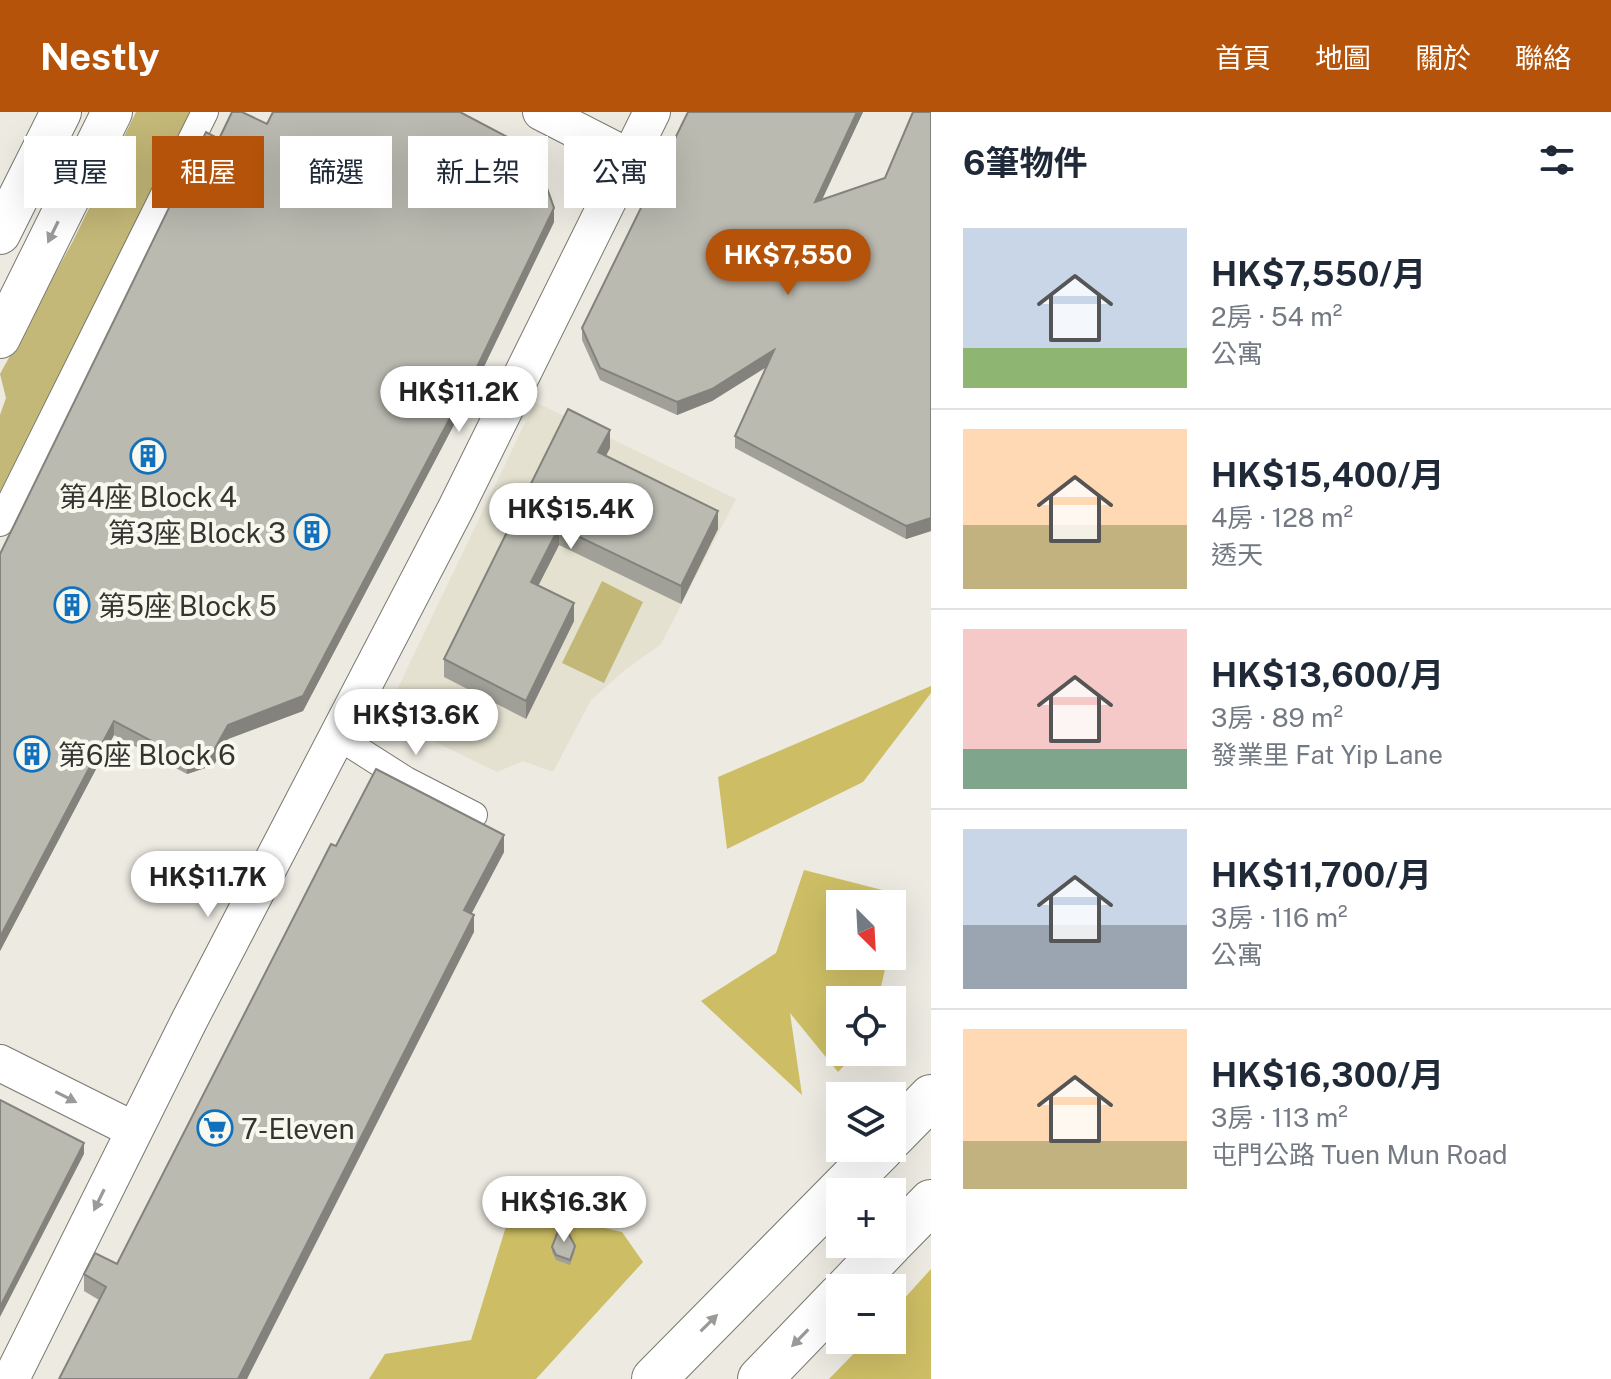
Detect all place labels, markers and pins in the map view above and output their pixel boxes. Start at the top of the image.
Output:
pin: HK$7,550 [705,229,871,297]
pin: HK$11.2K [376,366,542,434]
building icon: 第4座 Block 4 [129,437,167,475]
place label: 第4座 Block 4 [59,480,237,513]
pin: HK$15.4K [488,483,654,551]
building icon: 第3座 Block 3 [293,513,331,551]
place label: 第3座 Block 3 [108,516,286,549]
building icon: 第5座 Block 5 [53,586,91,624]
place label: 第5座 Block 5 [98,589,277,622]
pin: HK$13.6K [333,689,499,757]
building icon: 第6座 Block 6 [13,735,51,773]
place label: 第6座 Block 6 [58,738,236,771]
pin: HK$11.7K [125,851,291,919]
supermarket icon: 7-Eleven [196,1109,234,1147]
place label: 7-Eleven [241,1112,355,1145]
pin: HK$16.3K [481,1176,647,1244]

